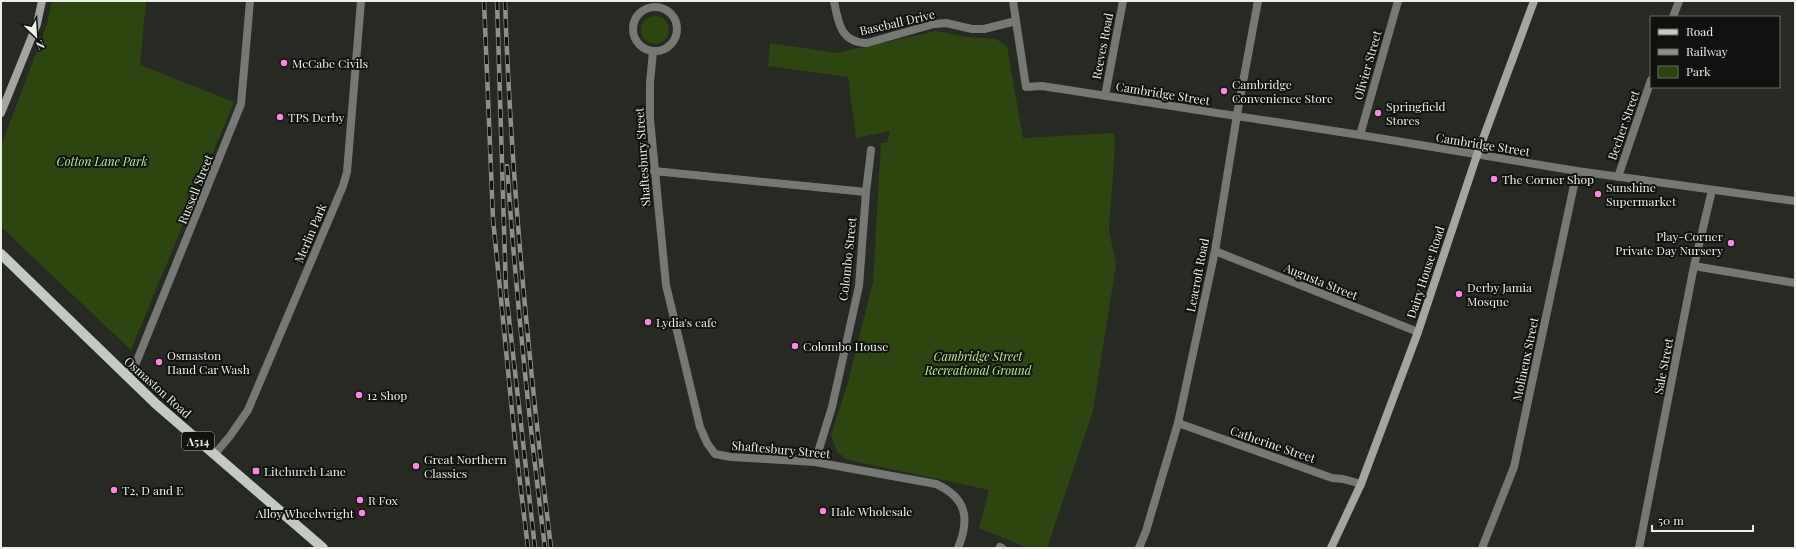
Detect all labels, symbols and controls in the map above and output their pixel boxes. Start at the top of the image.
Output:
street label: Baseball Drive [858,6,936,38]
street label: Reeves Road [1088,11,1116,81]
north arrow [16,16,56,56]
legend [1650,16,1780,88]
text: Road [1686,23,1713,39]
street label: Olivier Street [1349,28,1385,102]
text: N [34,37,47,54]
text: Railway [1686,43,1728,59]
place label: McCabe Civils [292,55,368,71]
marker: McCabe Civils [279,58,289,68]
text: Park [1686,63,1711,79]
place label: Cambridge Convenience Store [1232,76,1333,106]
street label: Cambridge Street [1115,78,1212,108]
marker: Cambridge Convenience Store [1219,86,1229,96]
street label: Becher Street [1604,87,1643,162]
place label: Springfield Stores [1386,98,1446,128]
street label: Shaftesbury Street [631,106,653,207]
marker: Springfield Stores [1373,108,1383,118]
place label: TPS Derby [288,109,345,125]
marker: TPS Derby [275,112,285,122]
street label: Cambridge Street [1435,129,1532,159]
street label: Russell Street [174,151,216,226]
park label: Cotton Lane Park [57,153,147,169]
place label: The Corner Shop [1502,171,1594,187]
marker: The Corner Shop [1489,174,1499,184]
place label: Sunshine Supermarket [1606,179,1677,209]
marker: Sunshine Supermarket [1593,189,1603,199]
street label: Merlin Park [290,200,330,265]
street label: Colombo Street [835,216,859,302]
street label: Dairy House Road [1403,224,1447,320]
place label: Play-Corner Private Day Nursery [1615,228,1724,258]
street label: Leacroft Road [1182,237,1212,313]
marker: Play-Corner Private Day Nursery [1726,238,1736,248]
street label: Augusta Street [1281,259,1361,303]
place label: Derby Jamia Mosque [1467,279,1532,309]
marker: Derby Jamia Mosque [1454,289,1464,299]
place label: Lydia's cafe [656,314,717,330]
street label: Molineux Street [1508,315,1542,402]
marker: Lydia's cafe [643,317,653,327]
street label: Sale Street [1650,336,1676,396]
place label: Colombo House [803,338,888,354]
marker: Colombo House [790,341,800,351]
place label: Osmaston Hand Car Wash [167,347,250,377]
park label: Cambridge Street Recreational Ground [924,348,1032,378]
street label: Osmaston Road [121,353,195,421]
marker: Osmaston Hand Car Wash [154,357,164,367]
place label: 12 Shop [367,387,407,403]
marker: 12 Shop [354,390,364,400]
street label: Catherine Street [1228,422,1318,466]
road number: A514 [182,432,214,450]
street label: Shaftesbury Street [731,437,832,461]
place label: Great Northern Classics [424,451,507,481]
marker: Great Northern Classics [411,461,421,471]
place label: Litchurch Lane [264,463,346,479]
marker: Litchurch Lane [251,466,261,476]
place label: T2, D and E [122,482,183,498]
marker: T2, D and E [109,485,119,495]
place label: R Fox [368,492,399,508]
marker: R Fox [355,495,365,505]
place label: Hale Wholesale [831,503,912,519]
place label: Alloy Wheelwright [255,505,355,521]
marker: Hale Wholesale [818,506,828,516]
scale bar [1652,507,1753,533]
marker: Alloy Wheelwright [357,508,367,518]
text: 50 m [1658,512,1684,528]

